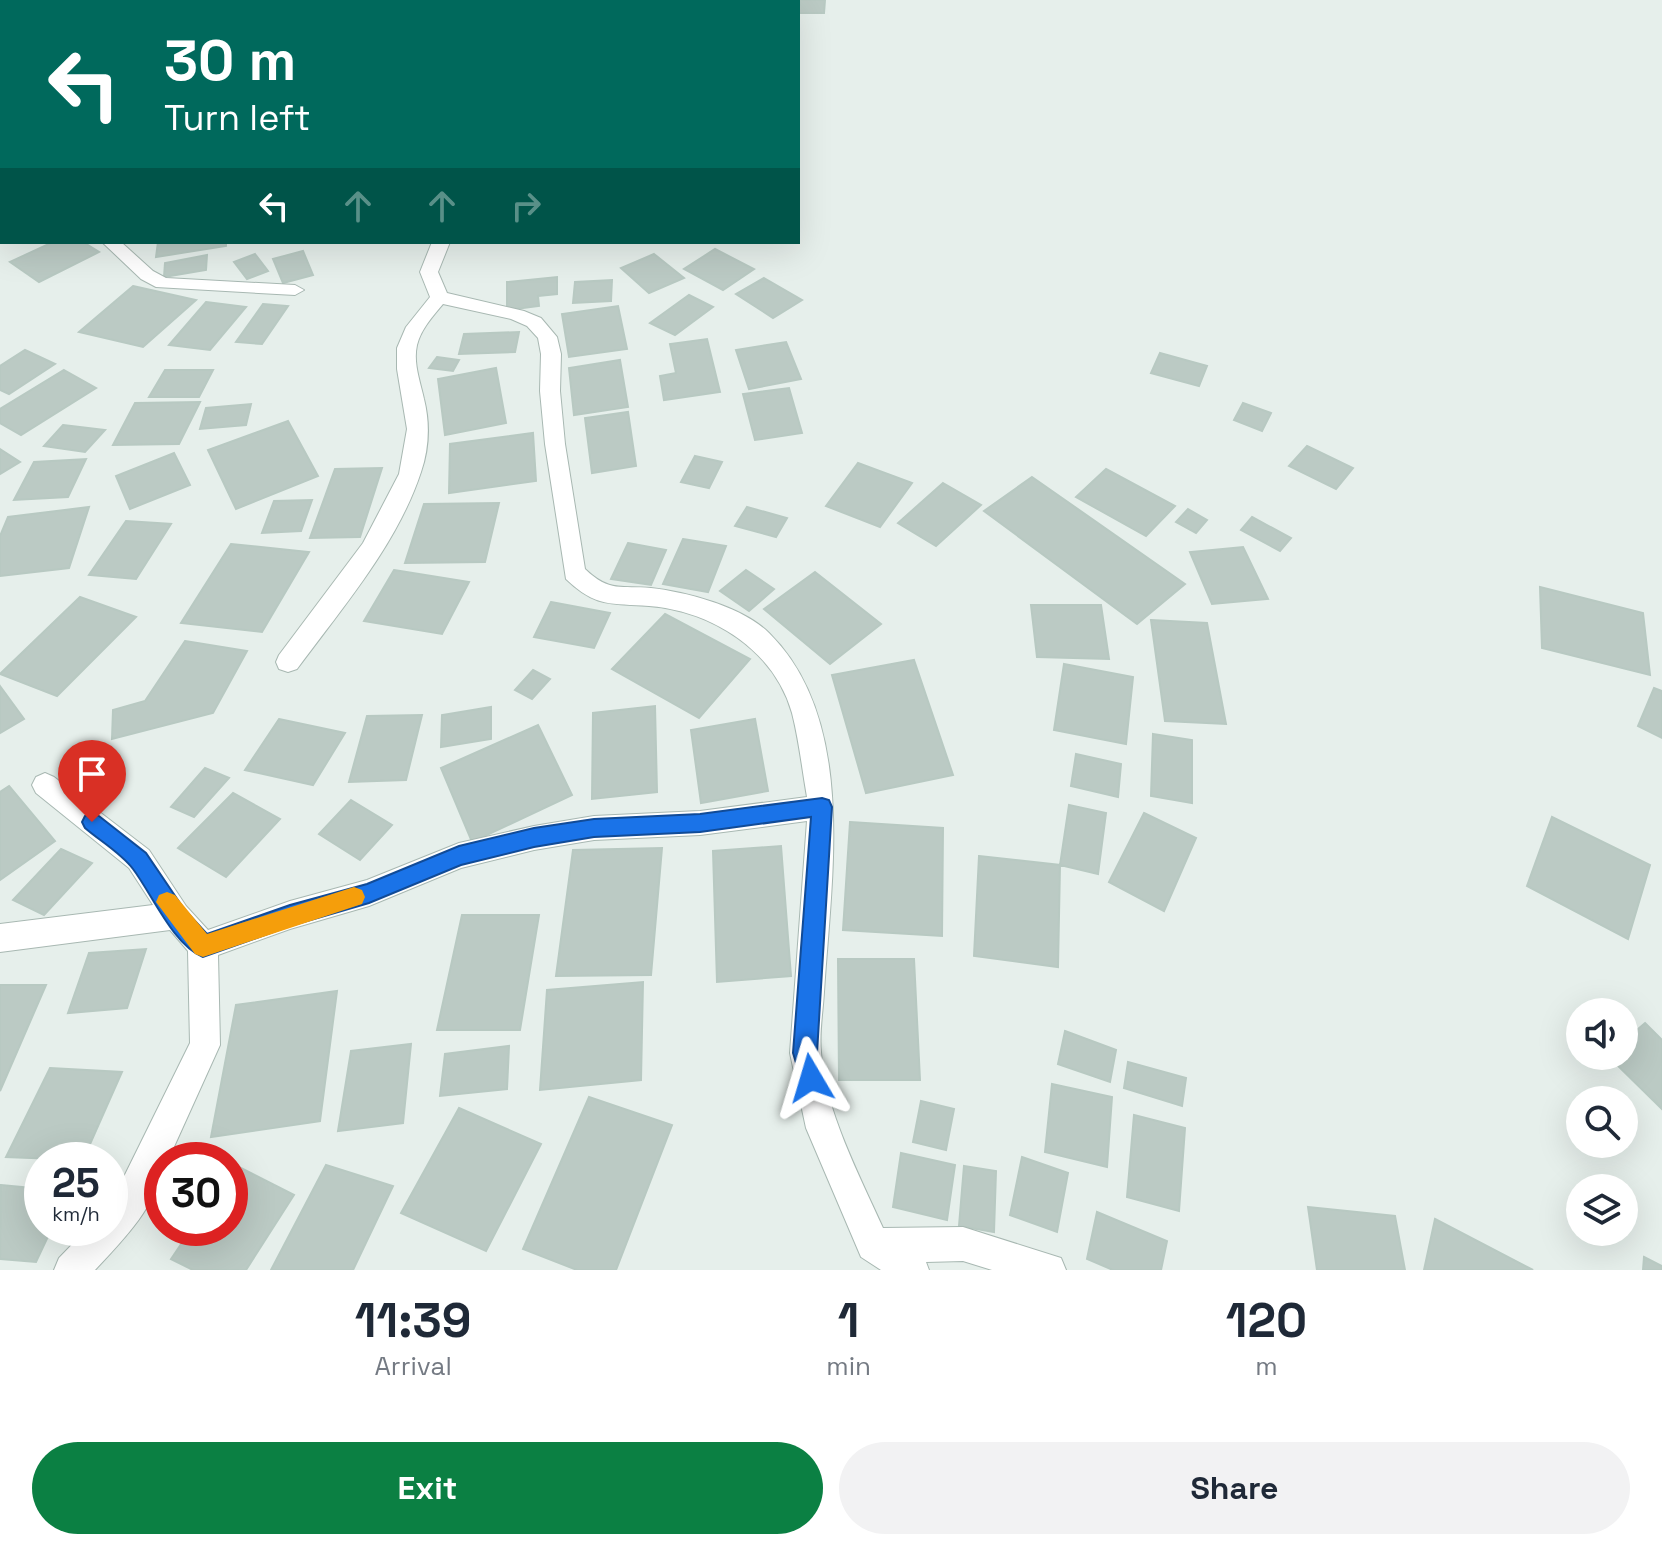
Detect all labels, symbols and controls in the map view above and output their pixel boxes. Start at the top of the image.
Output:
text: 30 m [164,25,296,96]
icon: left [32,32,136,136]
text: Turn left [164,95,311,141]
icon: left [252,184,296,228]
icon: ahead [336,184,380,228]
icon: ahead [420,184,464,228]
icon: right [504,184,548,228]
pin [58,740,126,822]
icon: arrive [70,752,114,796]
map controls [1566,998,1638,1246]
button: sound [1566,998,1638,1070]
position arrow [769,1036,853,1120]
button: search [1566,1086,1638,1158]
speed limit sign: 30 [144,1142,248,1246]
text: 25 [52,1158,100,1209]
button: layers [1566,1174,1638,1246]
text: km/h [52,1201,100,1227]
text: 11:39 [355,1290,471,1351]
text: 1 [838,1290,859,1351]
text: 120 [1226,1290,1307,1351]
text: Arrival [374,1349,452,1383]
text: min [826,1349,871,1383]
text: m [1255,1349,1278,1383]
button: Exit [32,1442,823,1534]
button: Share [839,1442,1630,1534]

